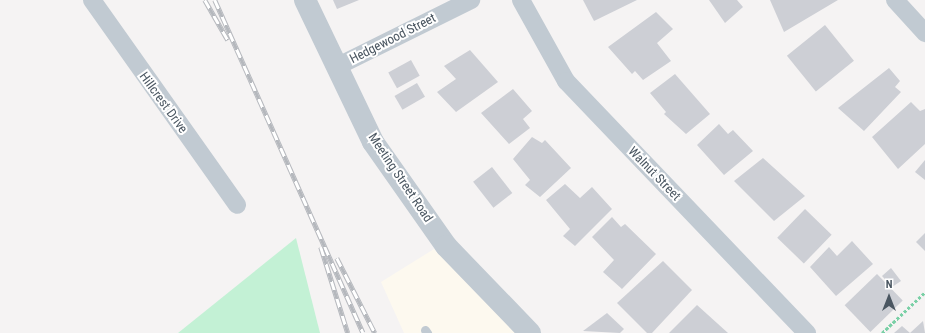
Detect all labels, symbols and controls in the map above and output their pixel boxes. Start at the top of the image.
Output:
street label: Hedgewood Street [347,11,439,67]
street label: Hillcrest Drive [136,69,190,137]
street label: Meeting Street Road [364,130,436,226]
street label: Walnut Street [625,144,683,204]
north arrow [869,277,909,317]
text: N [886,278,892,291]

